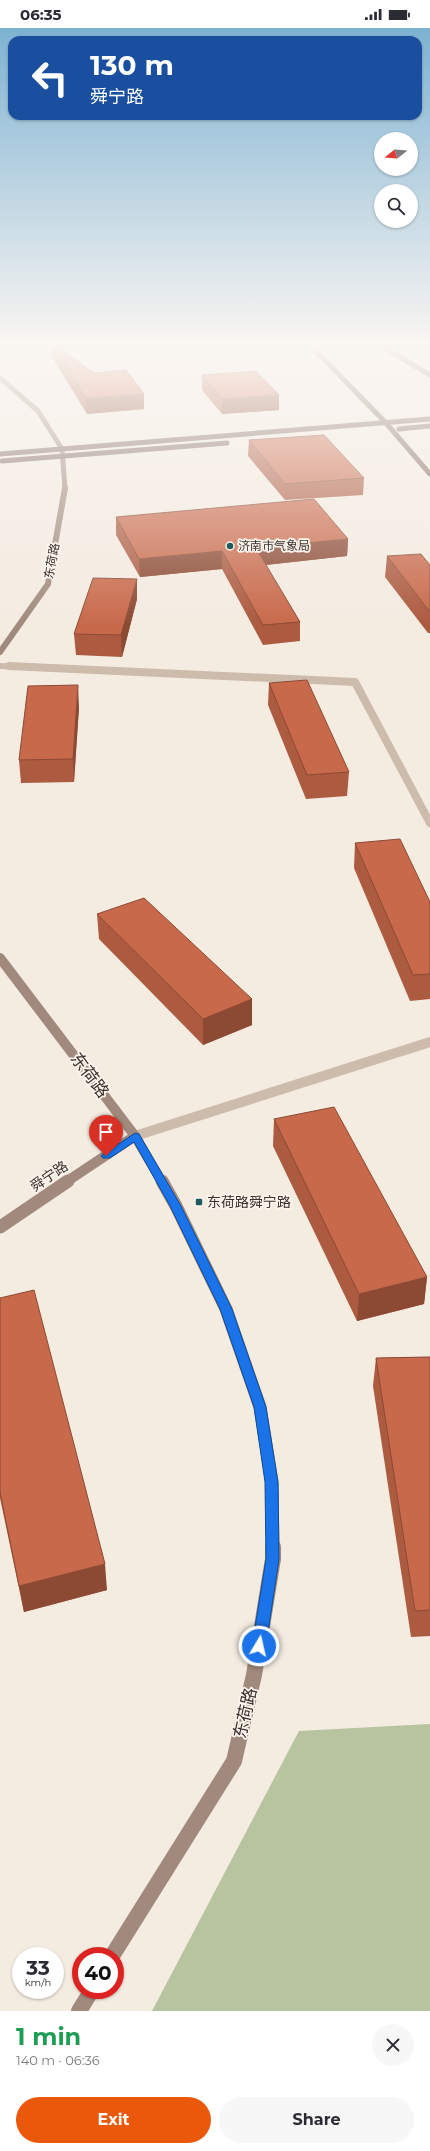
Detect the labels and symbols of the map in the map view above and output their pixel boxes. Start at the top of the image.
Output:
north arrow [374,132,418,176]
place label: 济南市气象局 [238,538,310,553]
marker: 济南市气象局 [225,541,235,551]
street label: 东荷路 [41,542,62,580]
street label: 东荷路 [67,1049,113,1101]
pin [89,1115,123,1156]
street label: 舜宁路 [27,1157,71,1195]
place label: 东荷路舜宁路 [207,1193,291,1211]
marker: 东荷路舜宁路 [194,1197,204,1207]
position arrow [238,1625,280,1667]
street label: 东荷路 [230,1686,260,1740]
speed limit sign: 40 [72,1947,124,1999]

